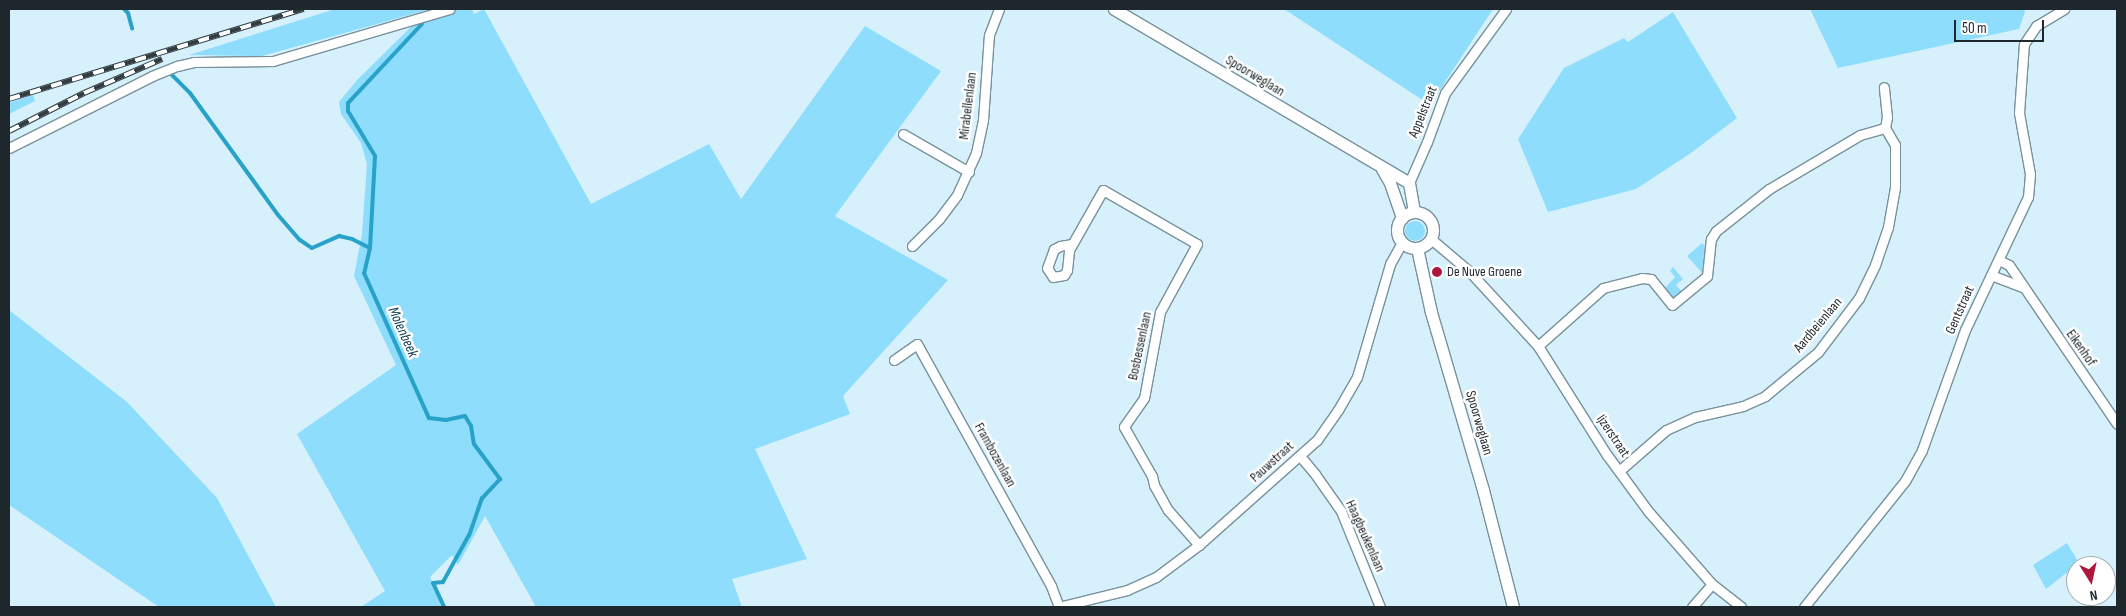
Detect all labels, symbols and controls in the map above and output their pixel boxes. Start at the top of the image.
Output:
scale bar [1956,10,2046,42]
text: 50 m [1962,19,1987,38]
street label: Spoorweglaan [1222,52,1288,100]
street label: Mirabellenlaan [956,71,980,141]
street label: Appelstraat [1405,84,1441,140]
place label: De Nuve Groene [1447,264,1522,280]
marker: De Nuve Groene [1431,266,1443,278]
street label: Gentstraat [1942,283,1978,337]
street label: Aardbeienlaan [1790,294,1846,356]
water label: Molenbeek [384,304,422,360]
street label: Bosbessenlaan [1125,310,1155,382]
street label: Eikenhof [2062,326,2100,370]
street label: Spoorweglaan [1462,389,1496,457]
street label: Ijzerstraat [1593,412,1633,460]
street label: Frambozenlaan [970,420,1020,490]
street label: Pauwstraat [1247,438,1297,486]
street label: Haagbeukenlaan [1342,497,1388,575]
north arrow [2066,556,2116,606]
text: N [2088,586,2099,604]

